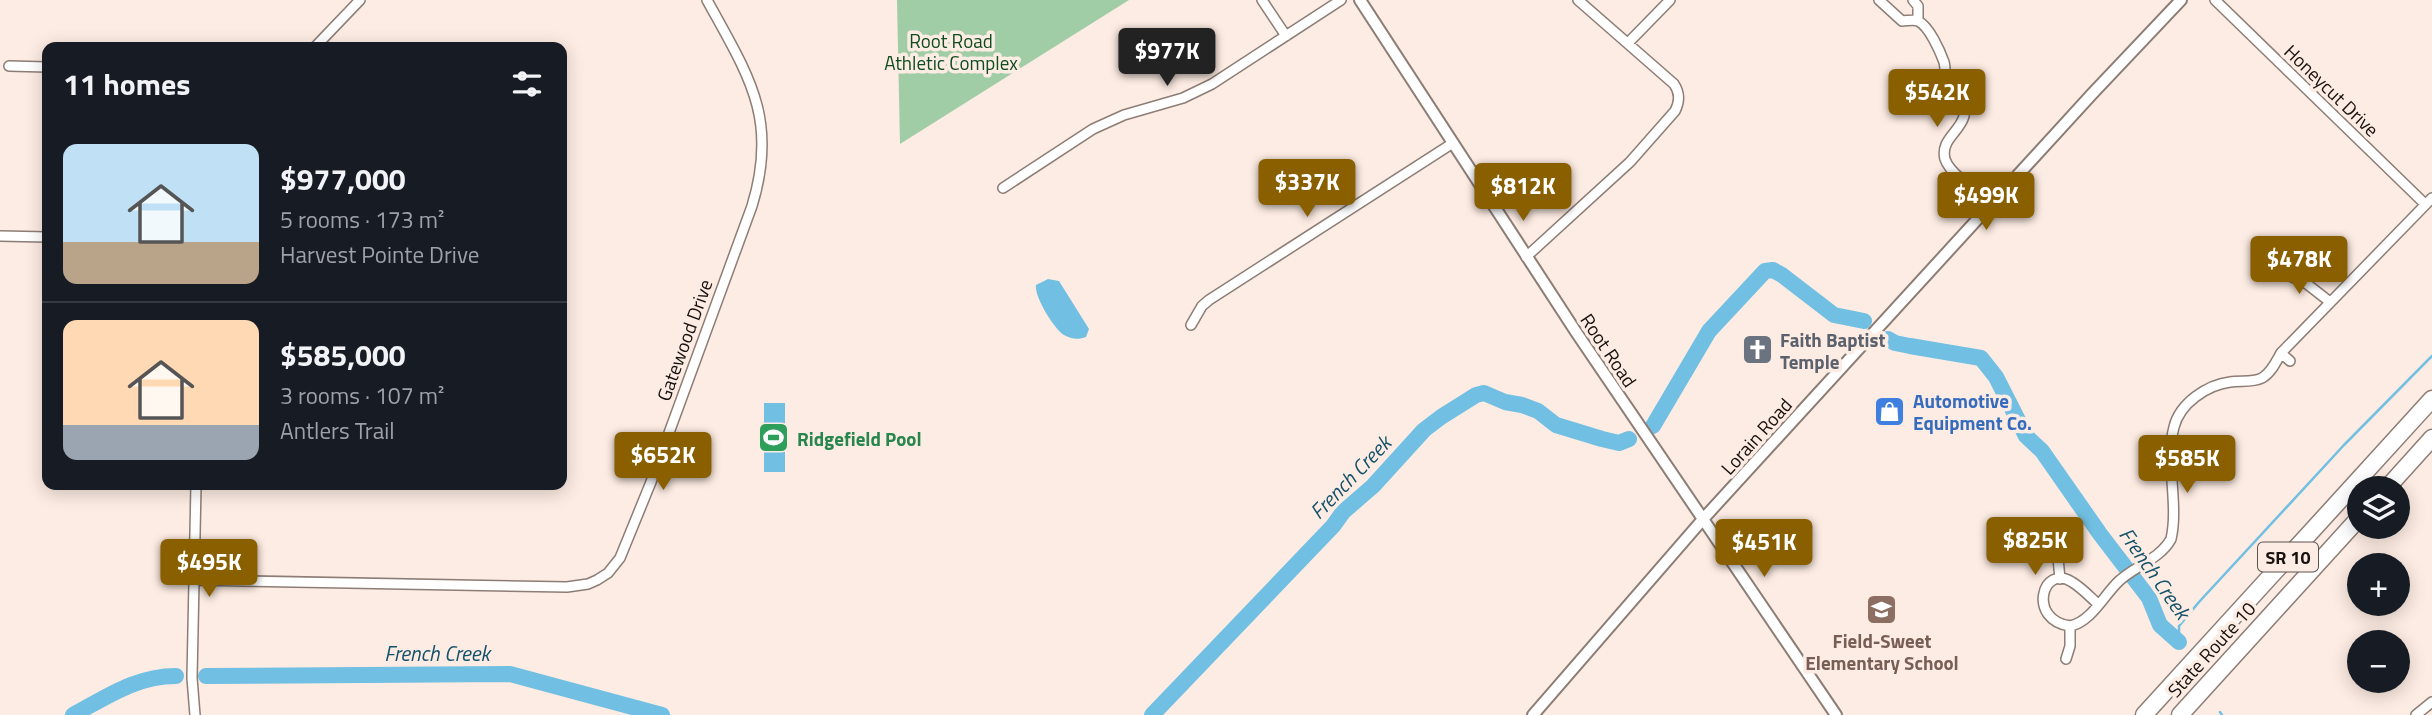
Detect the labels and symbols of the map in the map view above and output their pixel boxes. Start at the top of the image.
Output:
park label: Root Road Athletic Complex [884,26,1018,77]
pin: $977K [1118,28,1216,88]
street label: Honeycut Drive [2278,37,2386,143]
pin: $542K [1888,69,1986,129]
pin: $337K [1258,160,1356,219]
pin: $812K [1474,164,1572,223]
pin: $499K [1937,173,2035,232]
pin: $478K [2250,236,2348,296]
street label: Gatewood Drive [649,275,719,405]
street label: Root Road [1574,307,1644,393]
place label: Faith Baptist Temple [1780,325,1885,376]
church icon: Faith Baptist Temple [1740,333,1774,367]
place label: Automotive Equipment Co. [1913,386,2032,437]
street label: Lorain Road [1714,391,1798,481]
shop icon: Automotive Equipment Co. [1873,394,1907,428]
sports icon: Ridgefield Pool [757,421,791,455]
place label: Ridgefield Pool [797,424,922,453]
water label: French Creek [1302,426,1400,526]
pin: $652K [614,433,712,492]
pin: $585K [2138,435,2236,495]
pin: $825K [1986,518,2084,577]
pin: $451K [1715,520,1813,579]
water label: French Creek [2112,521,2200,628]
pin: $495K [160,540,258,599]
road number: SR 10 [2258,542,2318,572]
school or university icon: Field-Sweet Elementary School [1865,592,1899,626]
street label: State Route 10 [2160,595,2262,703]
place label: Field-Sweet Elementary School [1805,626,1959,677]
water label: French Creek [384,637,492,669]

